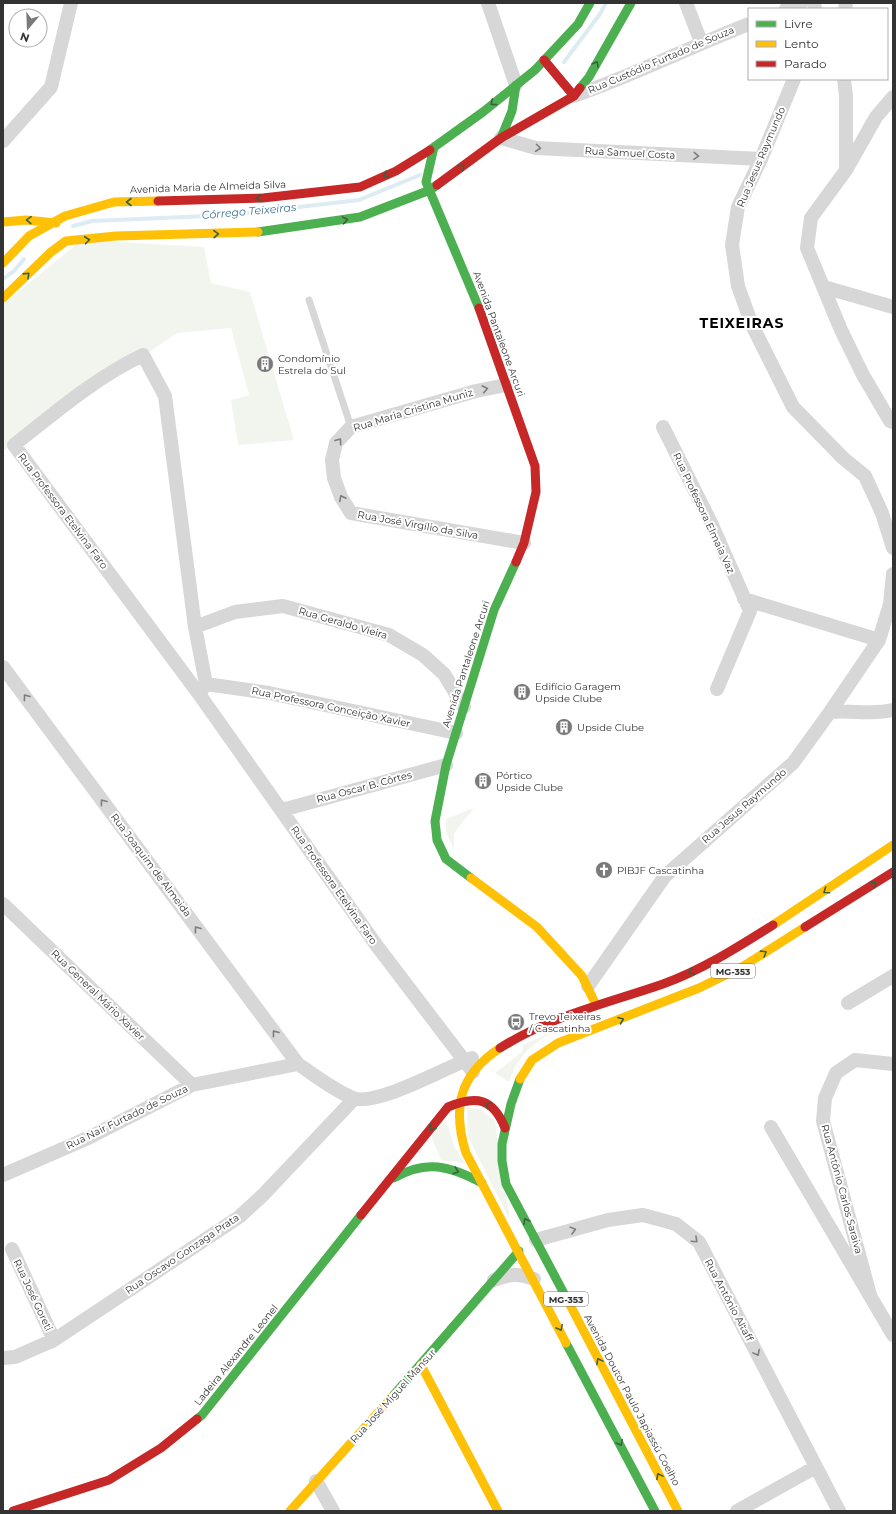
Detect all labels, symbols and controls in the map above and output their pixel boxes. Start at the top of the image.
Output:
north arrow [8,8,48,48]
legend [748,8,888,80]
text: Livre [784,16,813,31]
street label: Rua Custódio Furtado de Souza [586,23,736,97]
text: N [18,29,31,46]
text: Lento [784,36,819,51]
text: Parado [784,56,827,71]
one-way arrow [592,61,599,68]
one-way arrow [491,99,498,106]
street label: Rua Jesus Raymundo [734,105,788,209]
one-way arrow [535,143,541,152]
street label: Rua Samuel Costa [584,144,676,162]
one-way arrow [693,151,699,160]
one-way arrow [457,165,464,172]
one-way arrow [382,170,390,178]
street label: Avenida Maria de Almeida Silva [130,178,286,196]
one-way arrow [256,194,262,202]
one-way arrow [126,198,132,206]
water label: Córrego Teixeiras [201,200,297,222]
one-way arrow [26,216,32,225]
one-way arrow [342,216,348,224]
one-way arrow [213,229,219,238]
one-way arrow [83,236,90,245]
street label: Avenida Pantaleone Arcuri [470,269,528,399]
one-way arrow [22,272,30,280]
district label: TEIXEIRAS [699,314,785,332]
place label: Condomínio Estrela do Sul [278,352,346,377]
building icon: Condomínio Estrela do Sul [255,354,275,374]
one-way arrow [482,385,489,394]
street label: Rua Maria Cristina Muniz [352,386,474,434]
one-way arrow [334,438,342,445]
street label: Rua Professora Etelvina Faro [15,450,111,572]
street label: Rua Professora Elmaia Vaz [670,451,738,575]
one-way arrow [339,494,347,502]
street label: Rua José Virgílio da Silva [357,508,479,542]
street label: Avenida Pantaleone Arcuri [439,599,493,729]
street label: Rua Geraldo Vieira [297,604,389,642]
place label: Edifício Garagem Upside Clube [535,680,621,705]
building icon: Edifício Garagem Upside Clube [512,682,532,702]
street label: Rua Professora Conceição Xavier [250,684,412,730]
one-way arrow [24,695,31,702]
building icon: Upside Clube [554,717,574,737]
place label: Upside Clube [577,721,644,734]
street label: Rua Jesus Raymundo [699,766,789,846]
street label: Rua Oscar B. Côrtes [315,768,413,806]
place label: Pórtico Upside Clube [496,769,563,794]
building icon: Pórtico Upside Clube [473,771,493,791]
one-way arrow [101,799,108,806]
street label: Rua Joaquim de Almeida [108,811,194,919]
street label: Rua Professora Etelvina Faro [288,823,380,947]
church icon: PIBJF Cascatinha [594,860,614,880]
place label: PIBJF Cascatinha [617,864,704,877]
one-way arrow [870,881,877,888]
one-way arrow [824,886,831,893]
one-way arrow [195,926,202,933]
street label: Rua General Mário Xavier [48,947,148,1043]
one-way arrow [760,950,767,958]
road number: MG-353 [711,964,755,978]
one-way arrow [688,967,695,975]
place label: Trevo Teixeiras / Cascatinha [528,1010,601,1035]
bus stop icon: Trevo Teixeiras / Cascatinha [506,1012,526,1032]
one-way arrow [617,1016,624,1024]
one-way arrow [272,1030,280,1037]
street label: Rua Nair Furtado de Souza [64,1082,190,1152]
one-way arrow [485,1102,492,1109]
one-way arrow [430,1123,437,1130]
street label: Rua Antônio Carlos Saraiva [818,1123,866,1255]
one-way arrow [453,1166,460,1175]
street label: Rua Oscavo Gonzaga Prata [123,1211,241,1297]
one-way arrow [523,1218,531,1226]
one-way arrow [570,1226,577,1234]
one-way arrow [690,1235,698,1242]
street label: Rua José Goreti [11,1257,55,1333]
street label: Rua Antônio Altaff [702,1257,756,1344]
road number: MG-353 [544,1292,588,1306]
street label: Ladeira Alexandre Leonel [191,1302,281,1408]
street label: Avenida Doutor Paulo Japiassú Coelho [581,1312,683,1488]
one-way arrow [555,1324,562,1331]
street label: Rua José Miguel Mansur [347,1346,439,1446]
one-way arrow [752,1349,760,1357]
one-way arrow [596,1358,604,1365]
one-way arrow [615,1439,623,1447]
one-way arrow [657,1473,664,1481]

